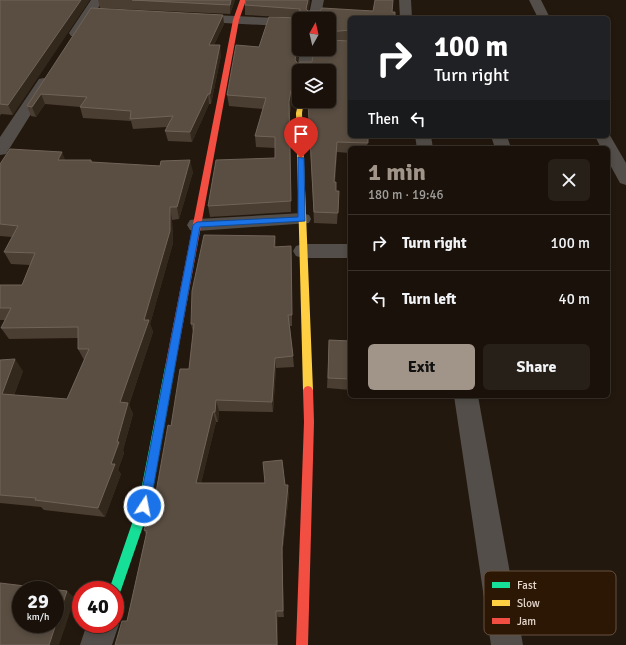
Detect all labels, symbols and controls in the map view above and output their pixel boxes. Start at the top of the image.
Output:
north arrow [292,12,336,56]
map controls [292,12,336,108]
text: 100 m [434,30,508,64]
icon: right [368,32,420,84]
button: layers [292,64,336,108]
text: Turn right [434,64,509,86]
icon: left [407,108,429,130]
text: Then [368,110,399,128]
pin [284,117,318,158]
icon: arrive [290,123,312,145]
text: 1 min [368,157,426,187]
button: close [548,159,590,201]
text: 180 m · 19:46 [368,187,444,203]
icon: right [368,232,390,254]
text: Turn right [402,234,467,252]
text: 100 m [550,234,590,252]
icon: left [368,288,390,310]
text: Turn left [402,290,456,308]
text: 40 m [559,290,590,308]
button: Exit [368,344,475,390]
button: Share [483,344,590,390]
position arrow [123,485,165,527]
legend [484,571,616,635]
text: Fast [517,579,537,592]
speed limit sign: 40 [72,581,124,633]
text: 29 [27,589,49,614]
text: Slow [517,597,540,610]
text: km/h [27,611,49,623]
text: Jam [517,615,536,628]

